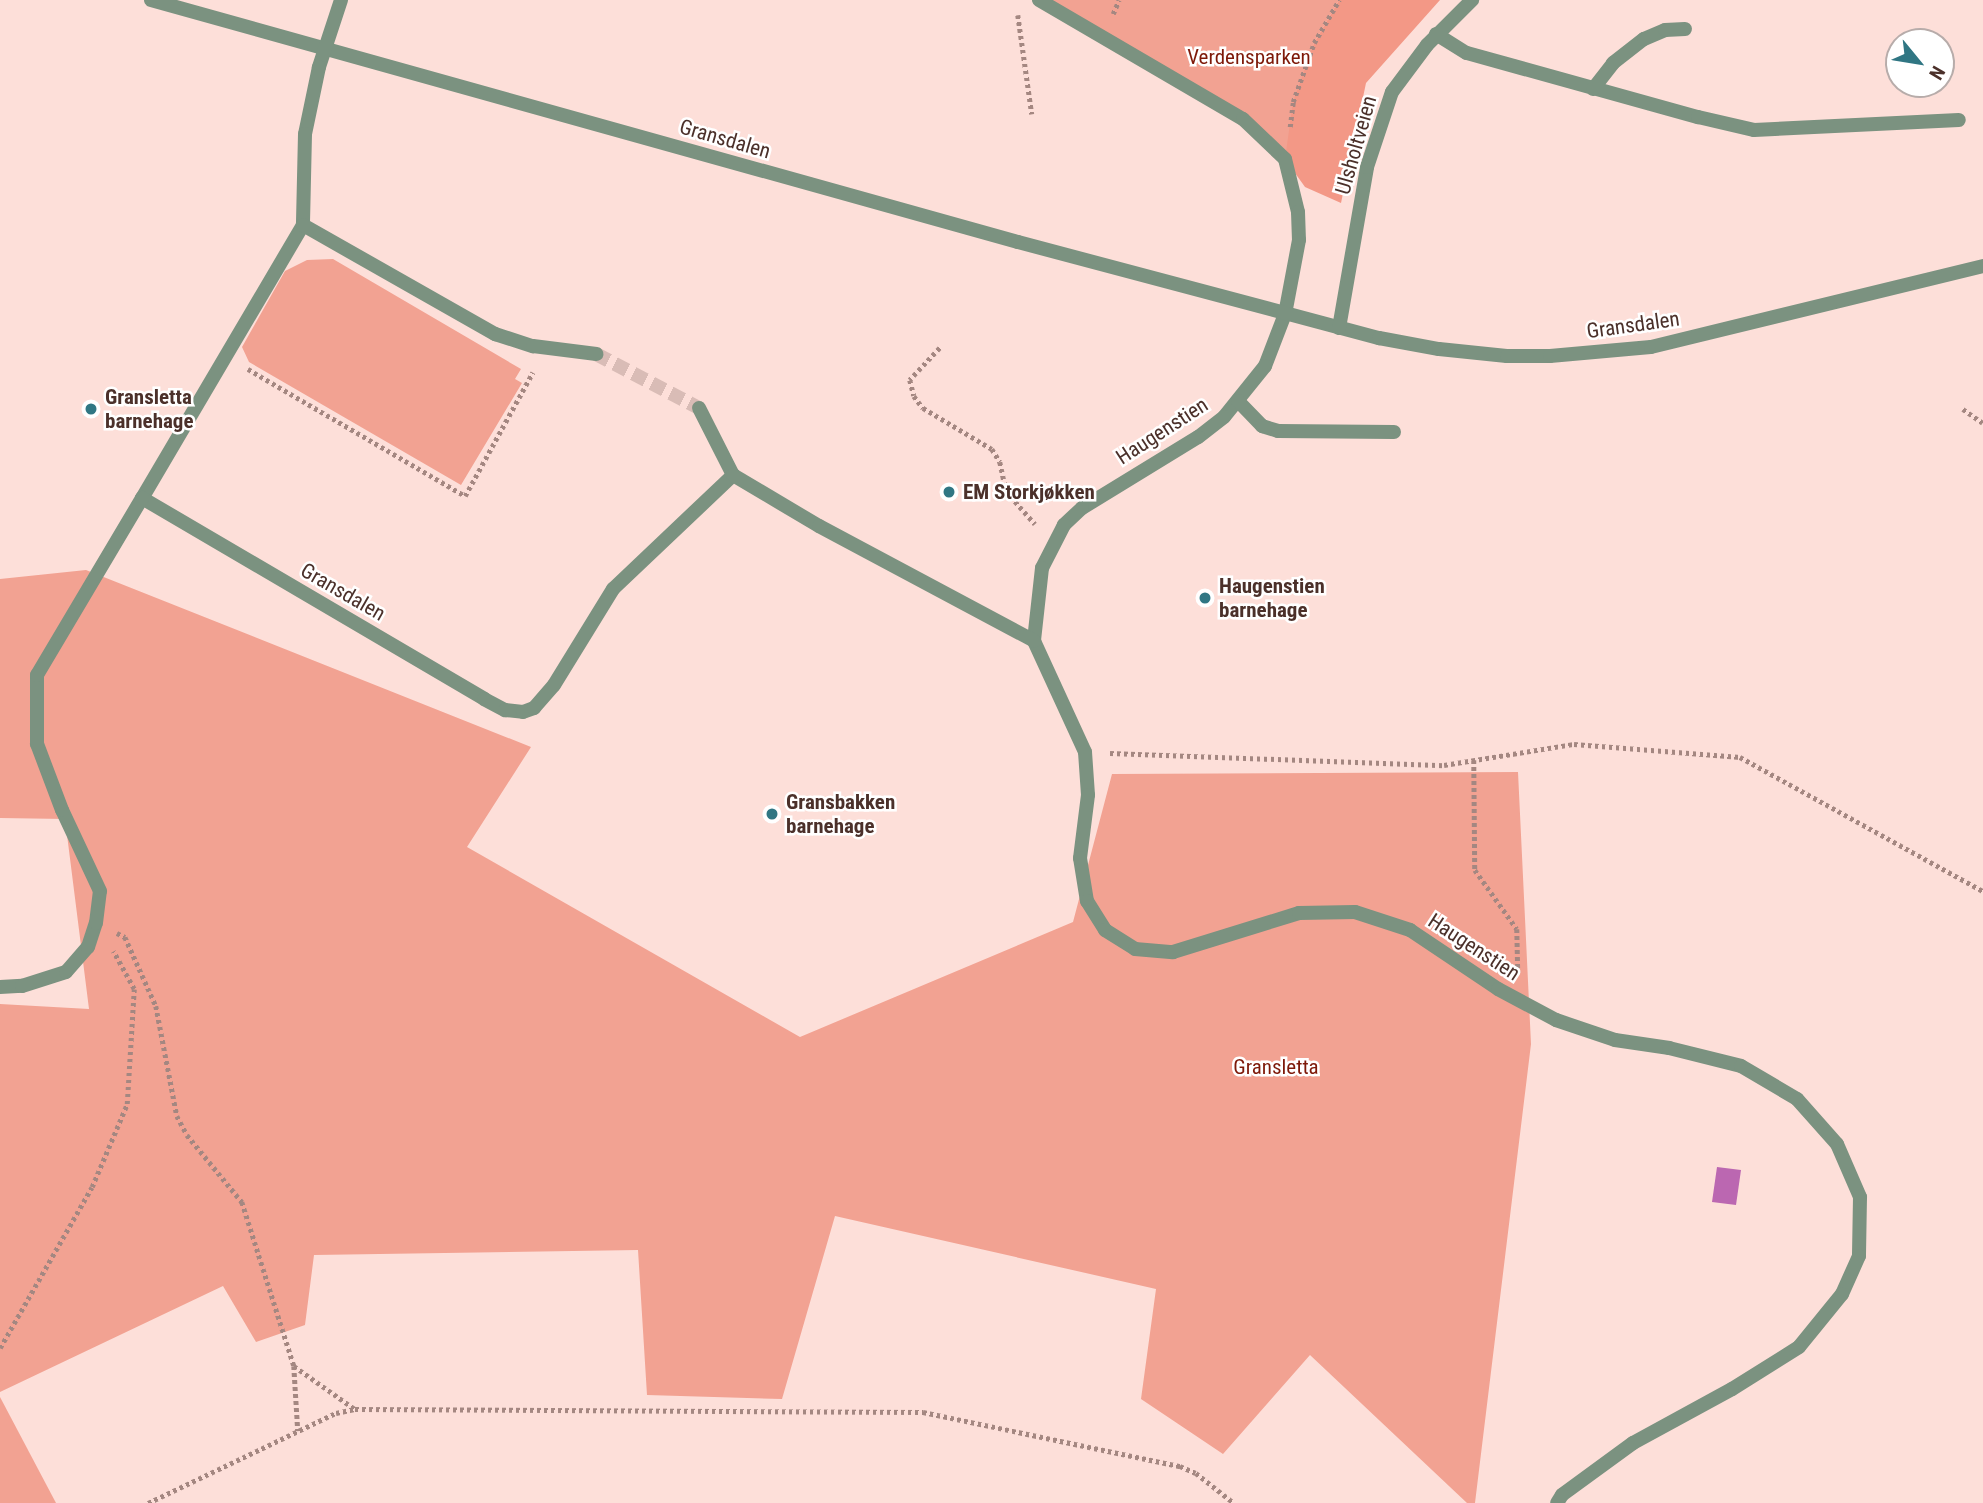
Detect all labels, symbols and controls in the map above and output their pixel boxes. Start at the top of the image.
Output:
north arrow [1885,28,1955,98]
park label: Verdensparken [1187,44,1311,70]
text: N [1924,62,1950,84]
street label: Ulsholtveien [1330,93,1382,197]
street label: Gransdalen [677,114,773,164]
street label: Gransdalen [1585,306,1681,344]
place label: Gransletta barnehage [105,384,193,434]
street label: Haugenstien [1111,392,1213,470]
marker: Gransletta barnehage [83,401,99,417]
place label: EM Storkjøkken [963,479,1095,505]
marker: EM Storkjøkken [941,484,957,500]
street label: Gransdalen [296,558,390,626]
place label: Haugenstien barnehage [1219,573,1325,623]
marker: Haugenstien barnehage [1197,590,1213,606]
place label: Gransbakken barnehage [786,789,895,839]
marker: Gransbakken barnehage [764,806,780,822]
street label: Haugenstien [1423,908,1525,986]
park label: Gransletta [1233,1054,1319,1080]

